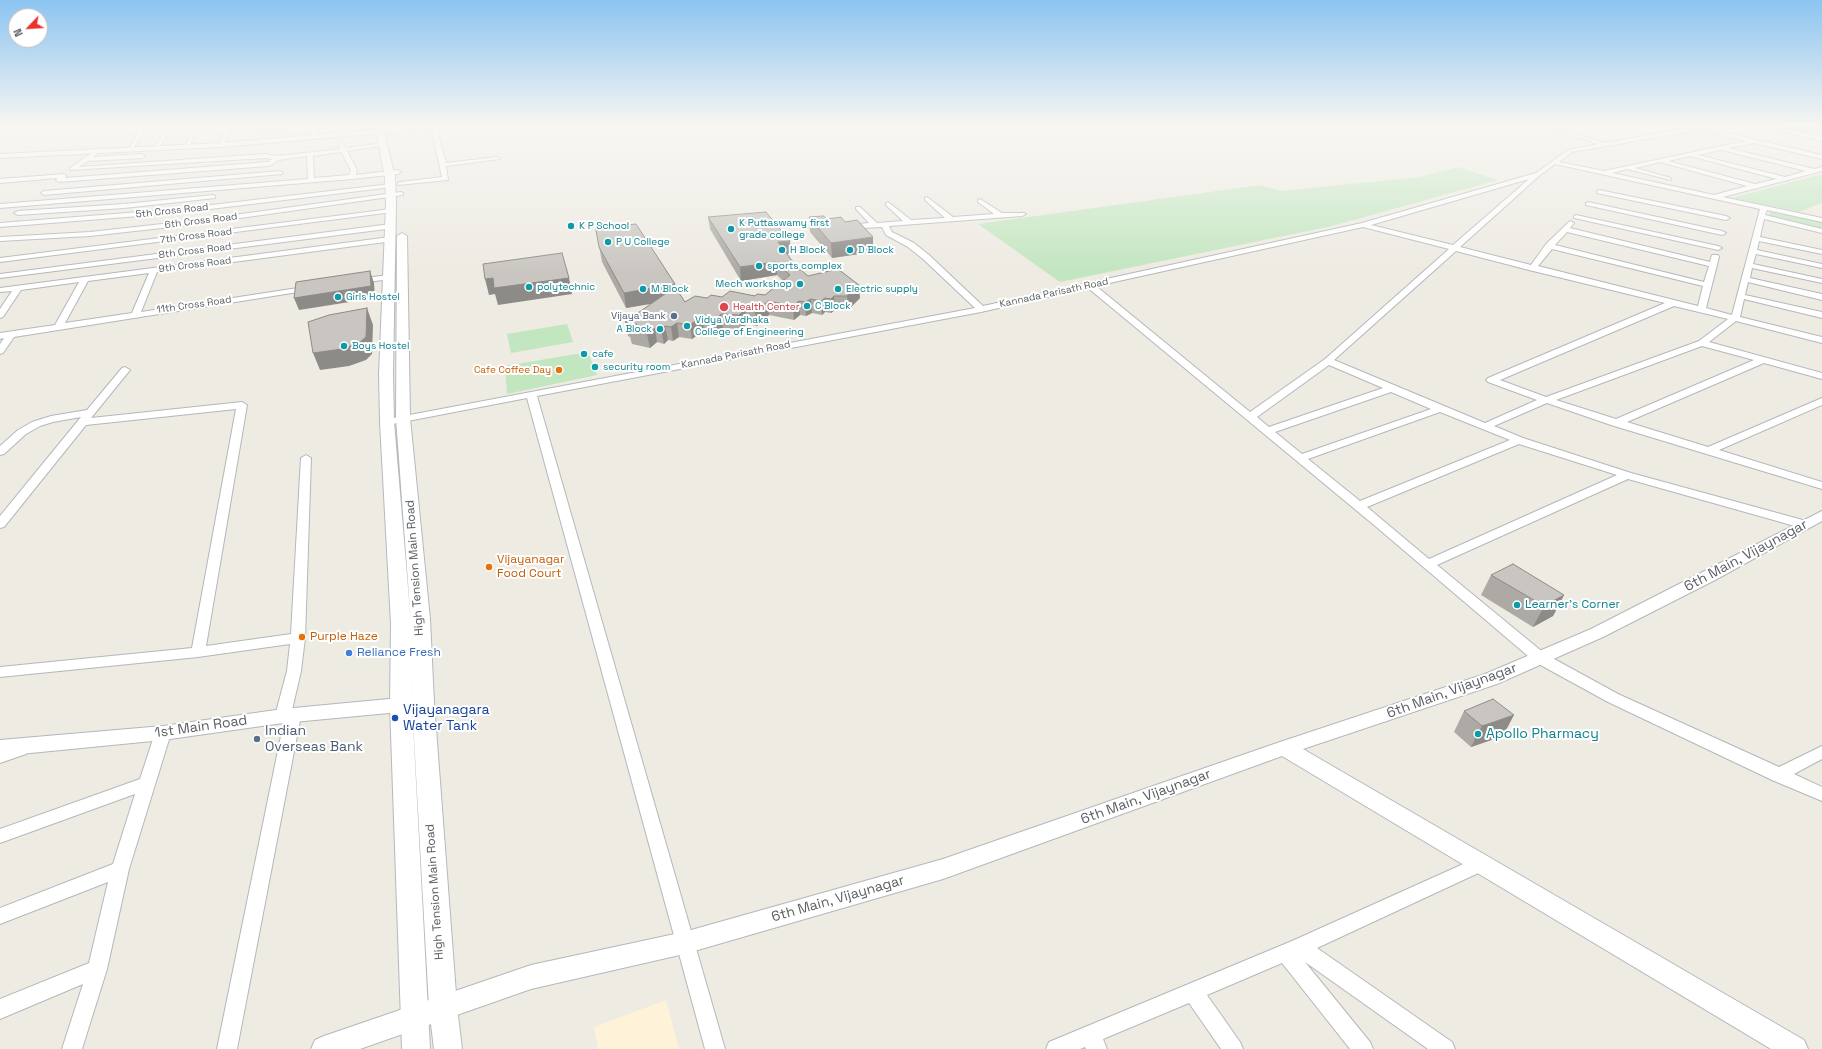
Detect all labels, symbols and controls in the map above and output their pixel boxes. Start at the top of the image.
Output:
north arrow [8,8,48,48]
text: N [10,26,26,39]
street label: 5th Cross Road [135,201,209,221]
street label: 6th Cross Road [164,211,238,231]
place label: K Puttaswamy first grade college [739,217,829,240]
place label: K P School [579,220,629,232]
marker: K P School [566,221,576,231]
marker: K Puttaswamy first grade college [726,224,736,234]
street label: 7th Cross Road [159,226,233,246]
place label: P U College [616,236,670,248]
marker: P U College [603,237,613,247]
street label: 8th Cross Road [158,241,232,261]
place label: H Block [790,244,826,256]
place label: D Block [858,244,894,256]
marker: H Block [777,245,787,255]
marker: D Block [845,245,855,255]
street label: 9th Cross Road [158,255,232,275]
place label: sports complex [767,260,842,272]
marker: sports complex [754,261,764,271]
street label: Kannada Parisath Road [999,276,1109,310]
place label: Mech workshop [716,278,792,290]
marker: Mech workshop [795,279,805,289]
place label: polytechnic [537,281,595,293]
marker: polytechnic [524,282,534,292]
place label: M Block [651,283,689,295]
place label: Electric supply [846,283,918,295]
marker: M Block [638,284,648,294]
marker: Electric supply [833,284,843,294]
place label: Girls Hostel [346,291,400,303]
marker: Girls Hostel [333,292,343,302]
street label: 11th Cross Road [156,294,232,316]
place label: C Block [815,300,851,312]
marker: Health Center [718,301,730,313]
place label: Health Center [733,301,799,313]
marker: C Block [802,301,812,311]
place label: Vijaya Bank [611,310,666,322]
marker: Vijaya Bank [669,311,679,321]
place label: Vidya Vardhaka College of Engineering [695,314,804,338]
marker: Vidya Vardhaka College of Engineering [682,321,692,331]
place label: A Block [617,323,652,335]
marker: A Block [655,324,665,334]
street label: Kannada Parisath Road [680,339,792,371]
place label: Boys Hostel [352,340,409,352]
marker: Boys Hostel [339,341,349,351]
place label: cafe [592,348,614,360]
marker: cafe [579,349,589,359]
place label: security room [603,361,670,373]
marker: security room [590,362,600,372]
place label: Cafe Coffee Day [474,364,551,376]
marker: Cafe Coffee Day [554,365,564,375]
street label: High Tension Main Road [403,499,427,637]
street label: 6th Main, Vijaynagar [1681,516,1811,596]
place label: Vijayanagar Food Court [497,553,565,581]
marker: Vijayanagar Food Court [484,562,494,572]
place label: Learner's Corner [1525,598,1620,612]
marker: Learner's Corner [1512,600,1522,610]
place label: Purple Haze [310,630,378,644]
marker: Purple Haze [297,632,307,642]
place label: Reliance Fresh [357,646,441,660]
marker: Reliance Fresh [344,648,354,658]
street label: 6th Main, Vijaynagar [1385,660,1519,722]
place label: Vijayanagara Water Tank [403,702,490,734]
street label: 1st Main Road [154,712,248,742]
marker: Vijayanagara Water Tank [390,713,400,723]
place label: Indian Overseas Bank [265,723,363,756]
place label: Apollo Pharmacy [1486,726,1599,742]
marker: Apollo Pharmacy [1473,729,1483,739]
marker: Indian Overseas Bank [252,734,262,744]
street label: 6th Main, Vijaynagar [1079,766,1213,828]
street label: High Tension Main Road [423,823,447,961]
street label: 6th Main, Vijaynagar [770,872,906,926]

